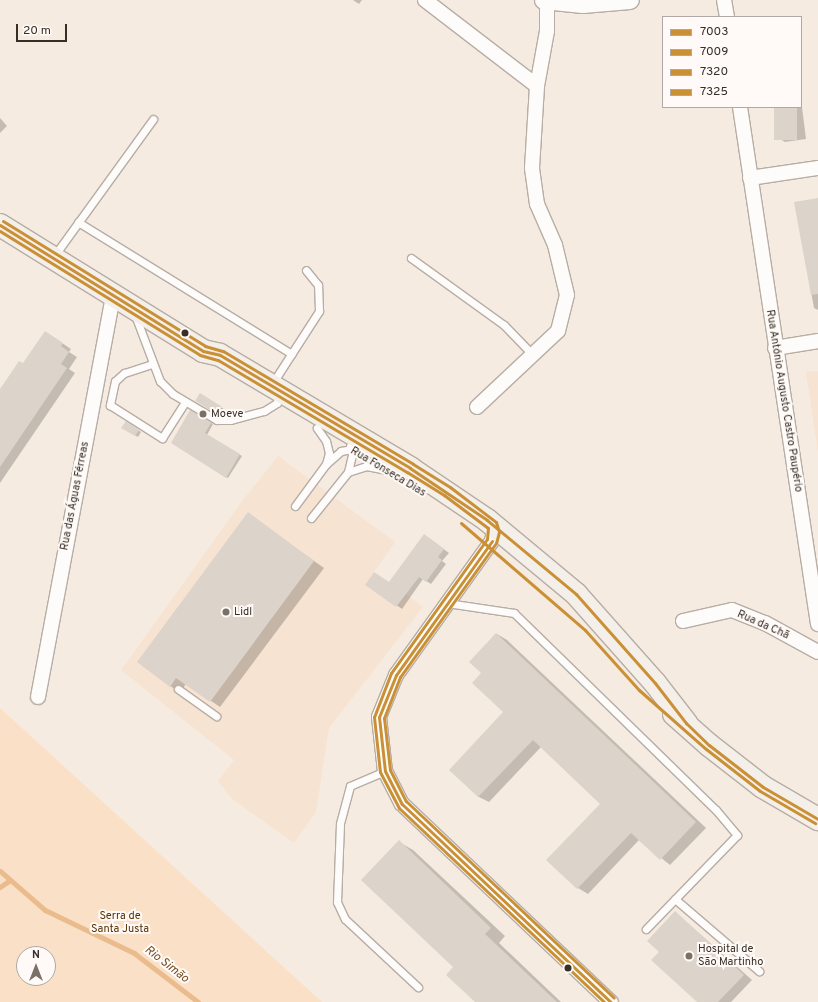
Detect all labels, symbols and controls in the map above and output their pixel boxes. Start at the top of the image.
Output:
scale bar [18,16,69,42]
legend [662,16,802,108]
text: 20 m [23,23,51,39]
text: 7003 [700,24,728,40]
text: 7009 [700,44,728,60]
text: 7320 [700,64,728,80]
text: 7325 [700,84,728,100]
street label: Rua António Augusto Castro Paupério [763,308,805,494]
unlabelled marker [180,328,190,338]
place label: Moeve [211,407,243,421]
marker: Moeve [198,409,208,419]
street label: Rua das Águas Férreas [58,440,92,552]
street label: Rua Fonseca Dias [348,444,428,500]
place label: Lidl [234,605,252,619]
marker: Lidl [221,607,231,617]
street label: Rua da Chã [735,608,791,642]
park label: Serra de Santa Justa [91,910,149,936]
water label: Rio Simão [141,943,191,987]
place label: Hospital de São Martinho [698,943,763,969]
north arrow [16,946,56,986]
text: N [32,948,40,962]
marker: Hospital de São Martinho [683,950,695,962]
unlabelled marker [563,963,573,973]

